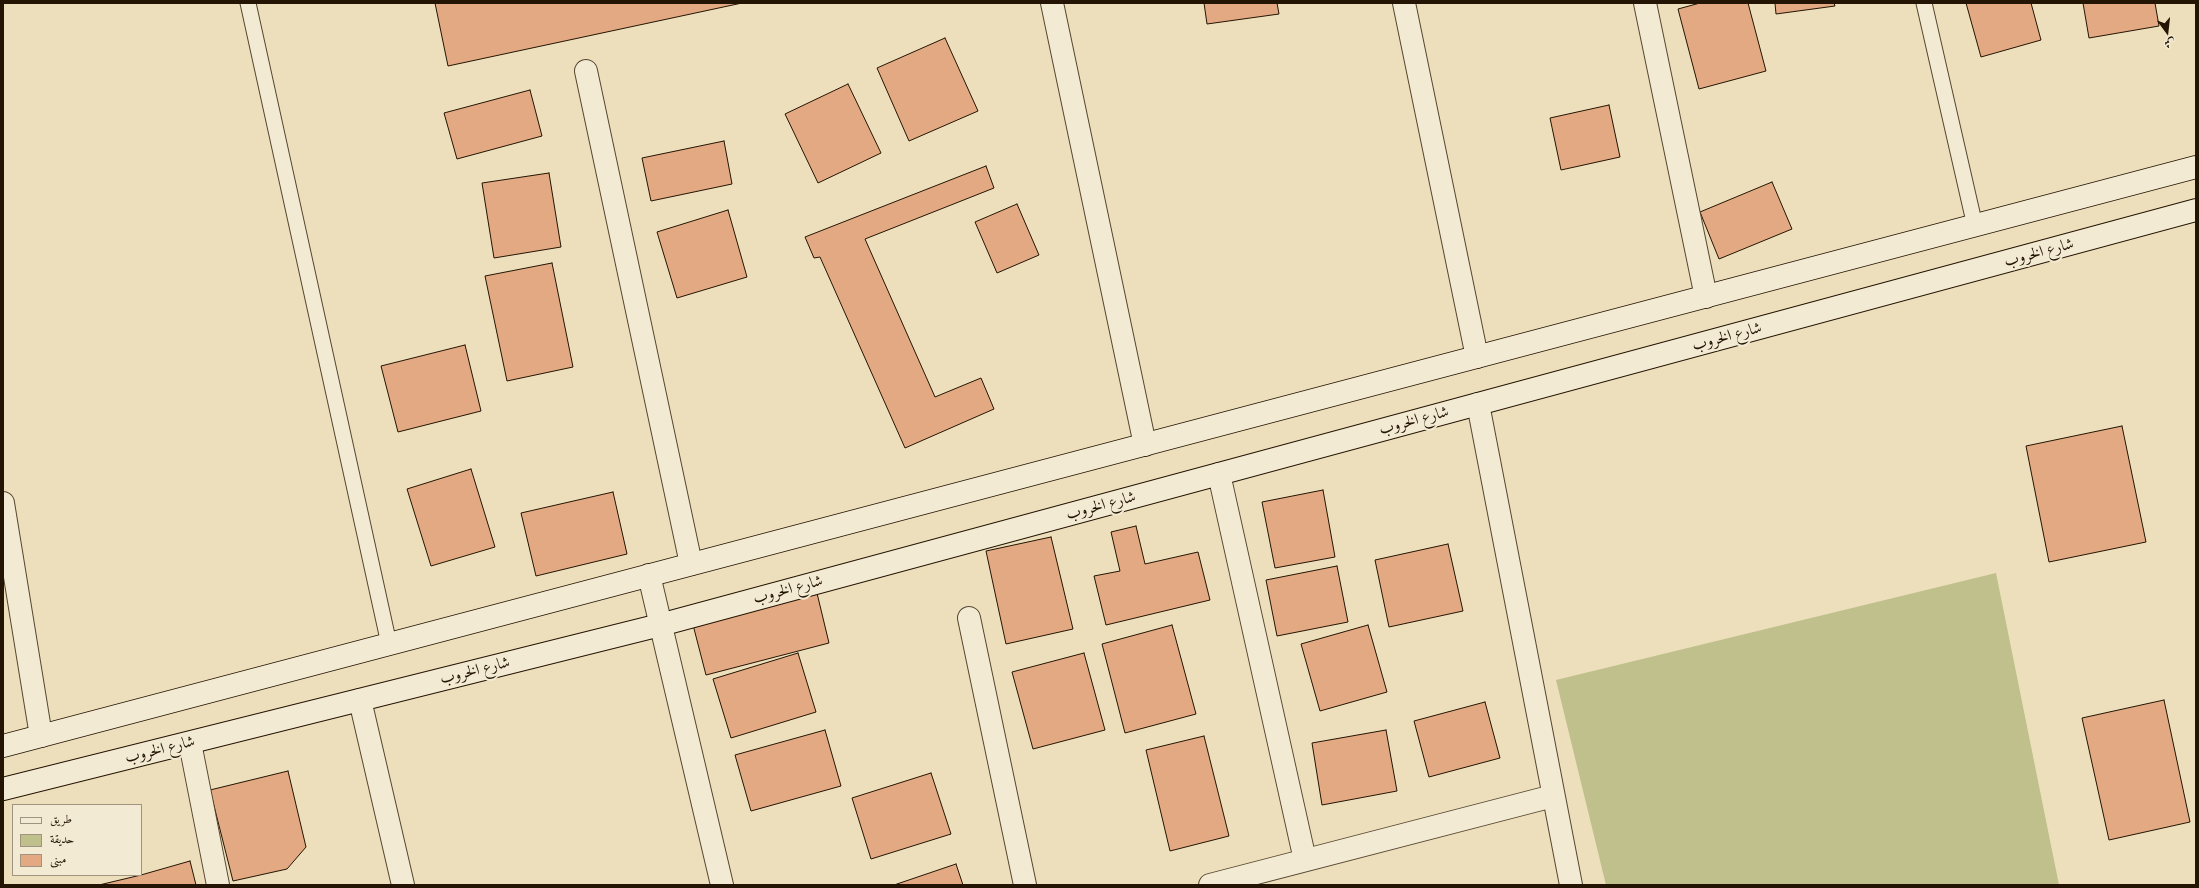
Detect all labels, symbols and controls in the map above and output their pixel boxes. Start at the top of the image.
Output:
north arrow [2147,12,2187,52]
text: ش [2163,34,2177,53]
street label: شارع الخروب [2002,234,2076,272]
street label: شارع الخروب [1690,318,1764,356]
street label: شارع الخروب [1377,402,1451,440]
street label: شارع الخروب [1064,487,1138,525]
street label: شارع الخروب [751,571,825,609]
street label: شارع الخروب [438,653,512,689]
street label: شارع الخروب [123,732,197,768]
legend [12,804,142,876]
text: طريق [50,810,72,827]
text: حديقة [50,830,74,847]
text: مبنى [50,850,66,867]

